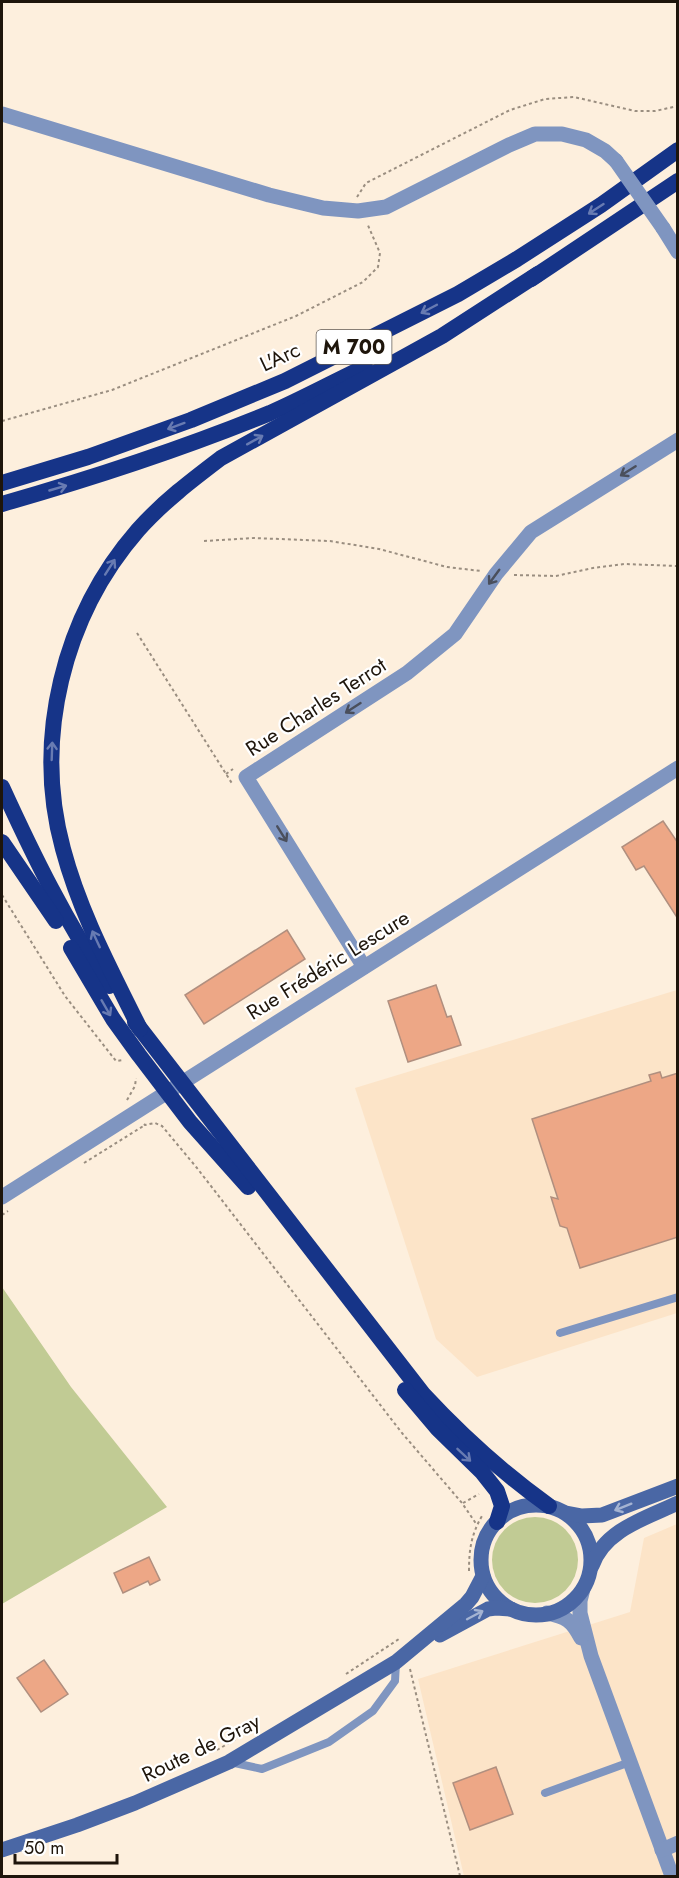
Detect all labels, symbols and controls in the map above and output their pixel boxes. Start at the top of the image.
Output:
one-way arrow [587,202,604,215]
one-way arrow [420,304,438,315]
road number: M 700 [316,330,392,364]
street label: L'Arc [255,335,305,379]
one-way arrow [167,421,185,432]
one-way arrow [246,434,263,446]
one-way arrow [620,465,637,477]
one-way arrow [48,482,67,493]
one-way arrow [104,559,117,576]
one-way arrow [488,569,501,585]
street label: Rue Charles Terrot [240,650,392,764]
one-way arrow [345,701,362,714]
one-way arrow [46,741,58,761]
one-way arrow [276,825,288,842]
street label: Rue Frédéric Lescure [241,903,415,1027]
one-way arrow [89,930,101,948]
one-way arrow [100,999,112,1016]
one-way arrow [456,1447,471,1461]
one-way arrow [614,1502,632,1513]
one-way arrow [466,1609,484,1621]
street label: Route de Gray [137,1706,266,1790]
scale bar [15,1827,117,1865]
text: 50 m [24,1835,64,1861]

